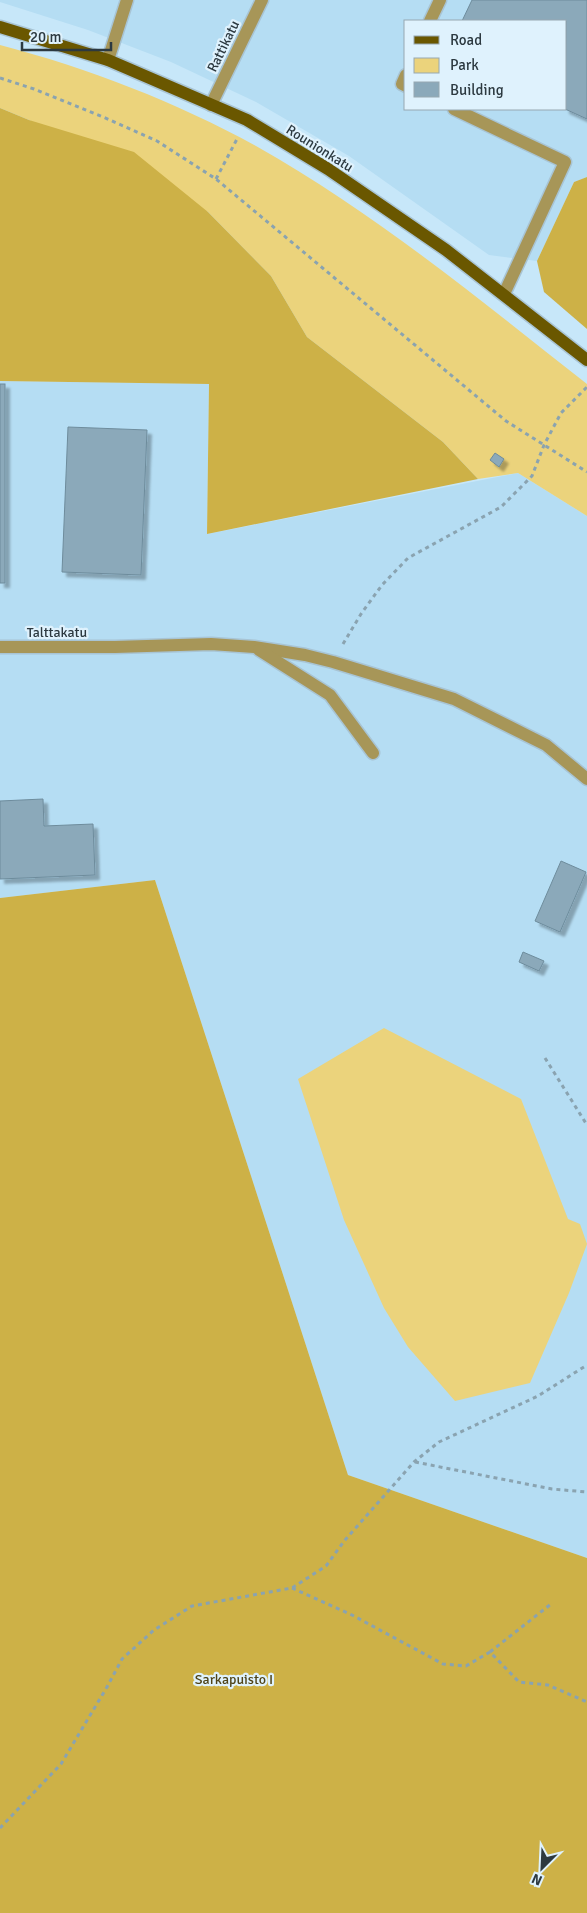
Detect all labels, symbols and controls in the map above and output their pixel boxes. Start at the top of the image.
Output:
street label: Rattikatu [204,18,243,75]
scale bar [22,20,111,52]
legend [404,20,567,110]
text: 20 m [30,28,61,46]
text: Road [450,31,482,49]
text: Park [450,56,479,74]
text: Building [450,81,504,99]
street label: Rounionkatu [283,121,356,176]
street label: Talttakatu [27,624,87,641]
park label: Sarkapuisto I [195,1671,273,1688]
north arrow [517,1843,567,1893]
text: N [529,1870,545,1889]

